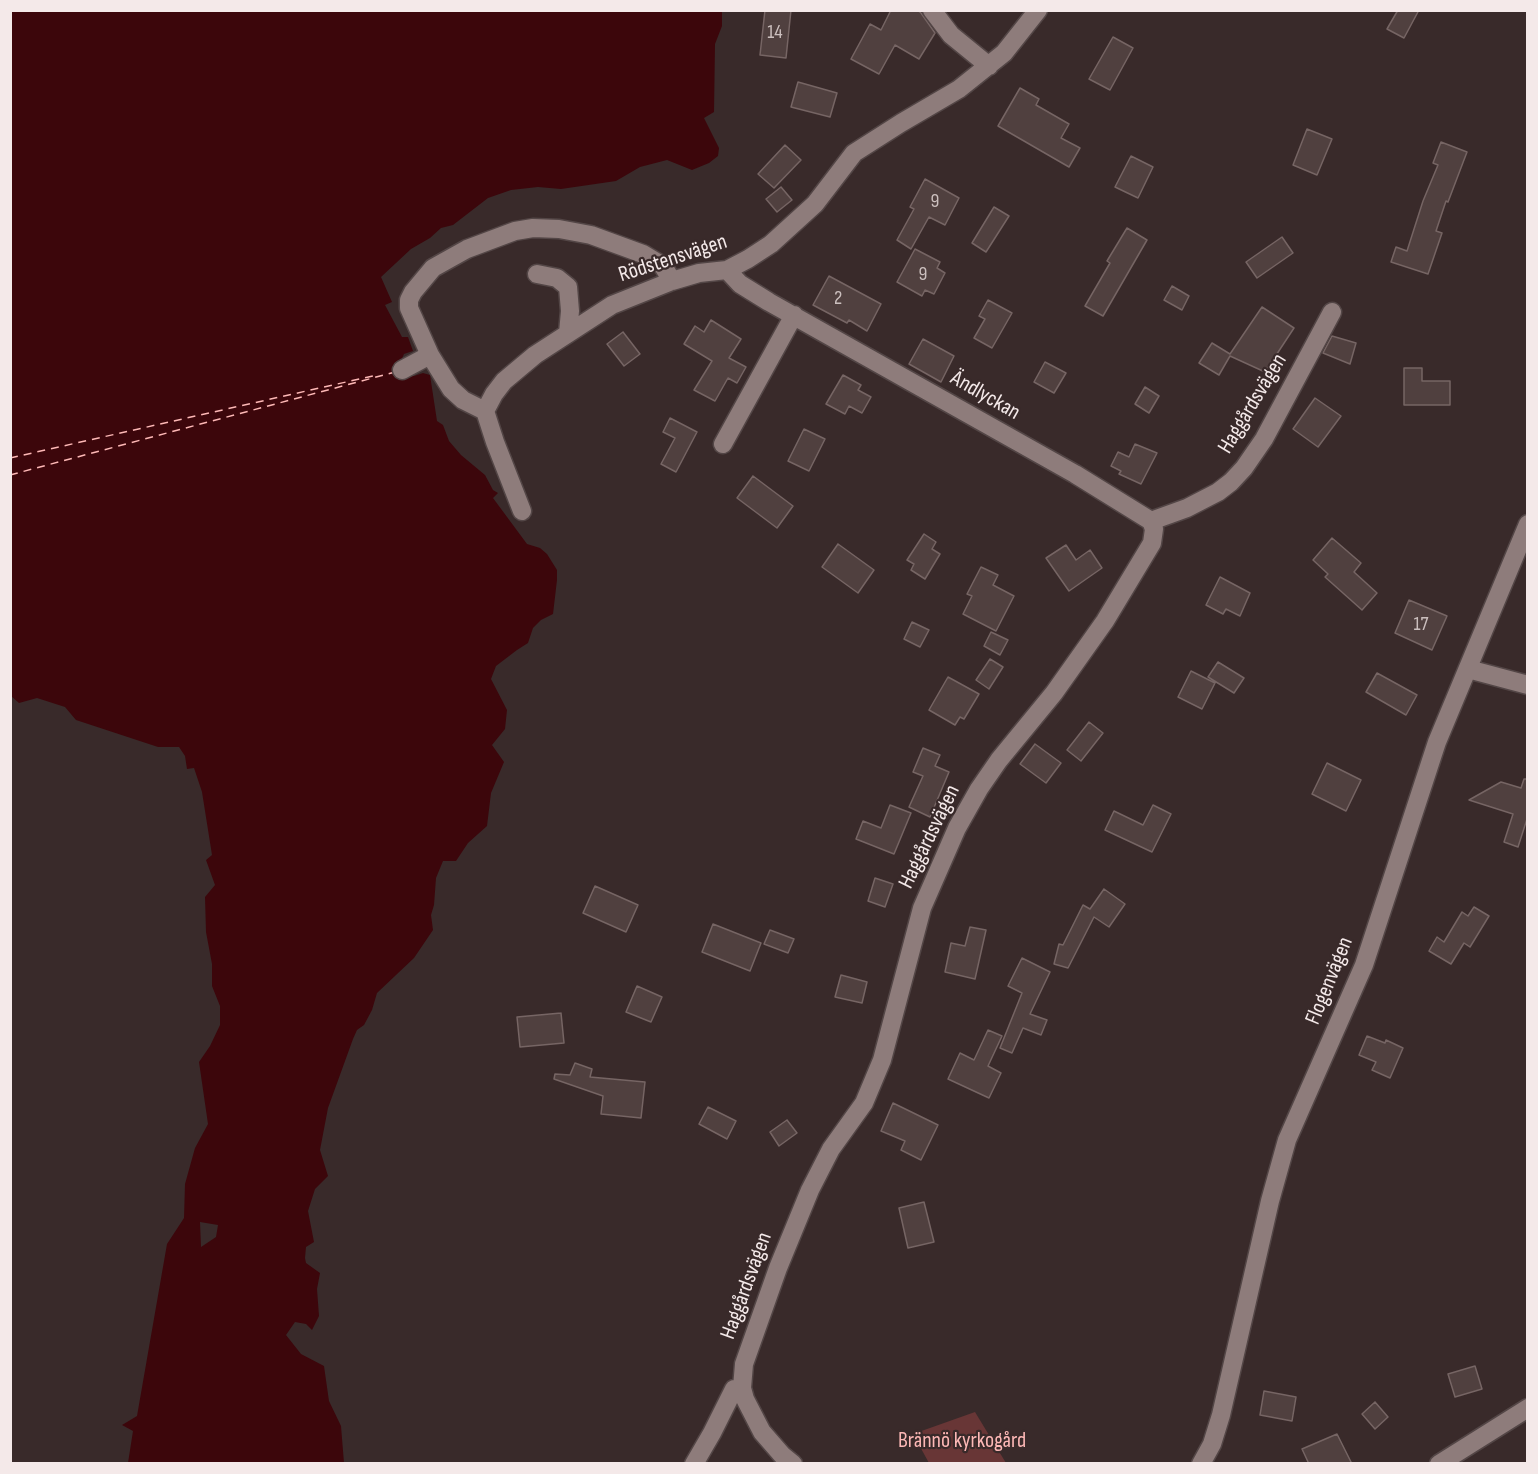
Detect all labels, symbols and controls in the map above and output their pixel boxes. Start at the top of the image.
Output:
house number: 14 [767,21,783,45]
house number: 9 [931,190,939,214]
street label: Rödstensvägen [616,229,730,289]
house number: 9 [919,263,927,287]
house number: 2 [834,287,842,311]
street label: Haggårdsvägen [1213,349,1293,459]
street label: Ändlyckan [946,366,1024,426]
house number: 17 [1414,613,1428,637]
street label: Haggårdsvägen [894,781,966,893]
street label: Flogenvägen [1301,933,1359,1029]
street label: Haggårdsvägen [715,1229,779,1343]
park label: Brännö kyrkogård [898,1428,1026,1454]

